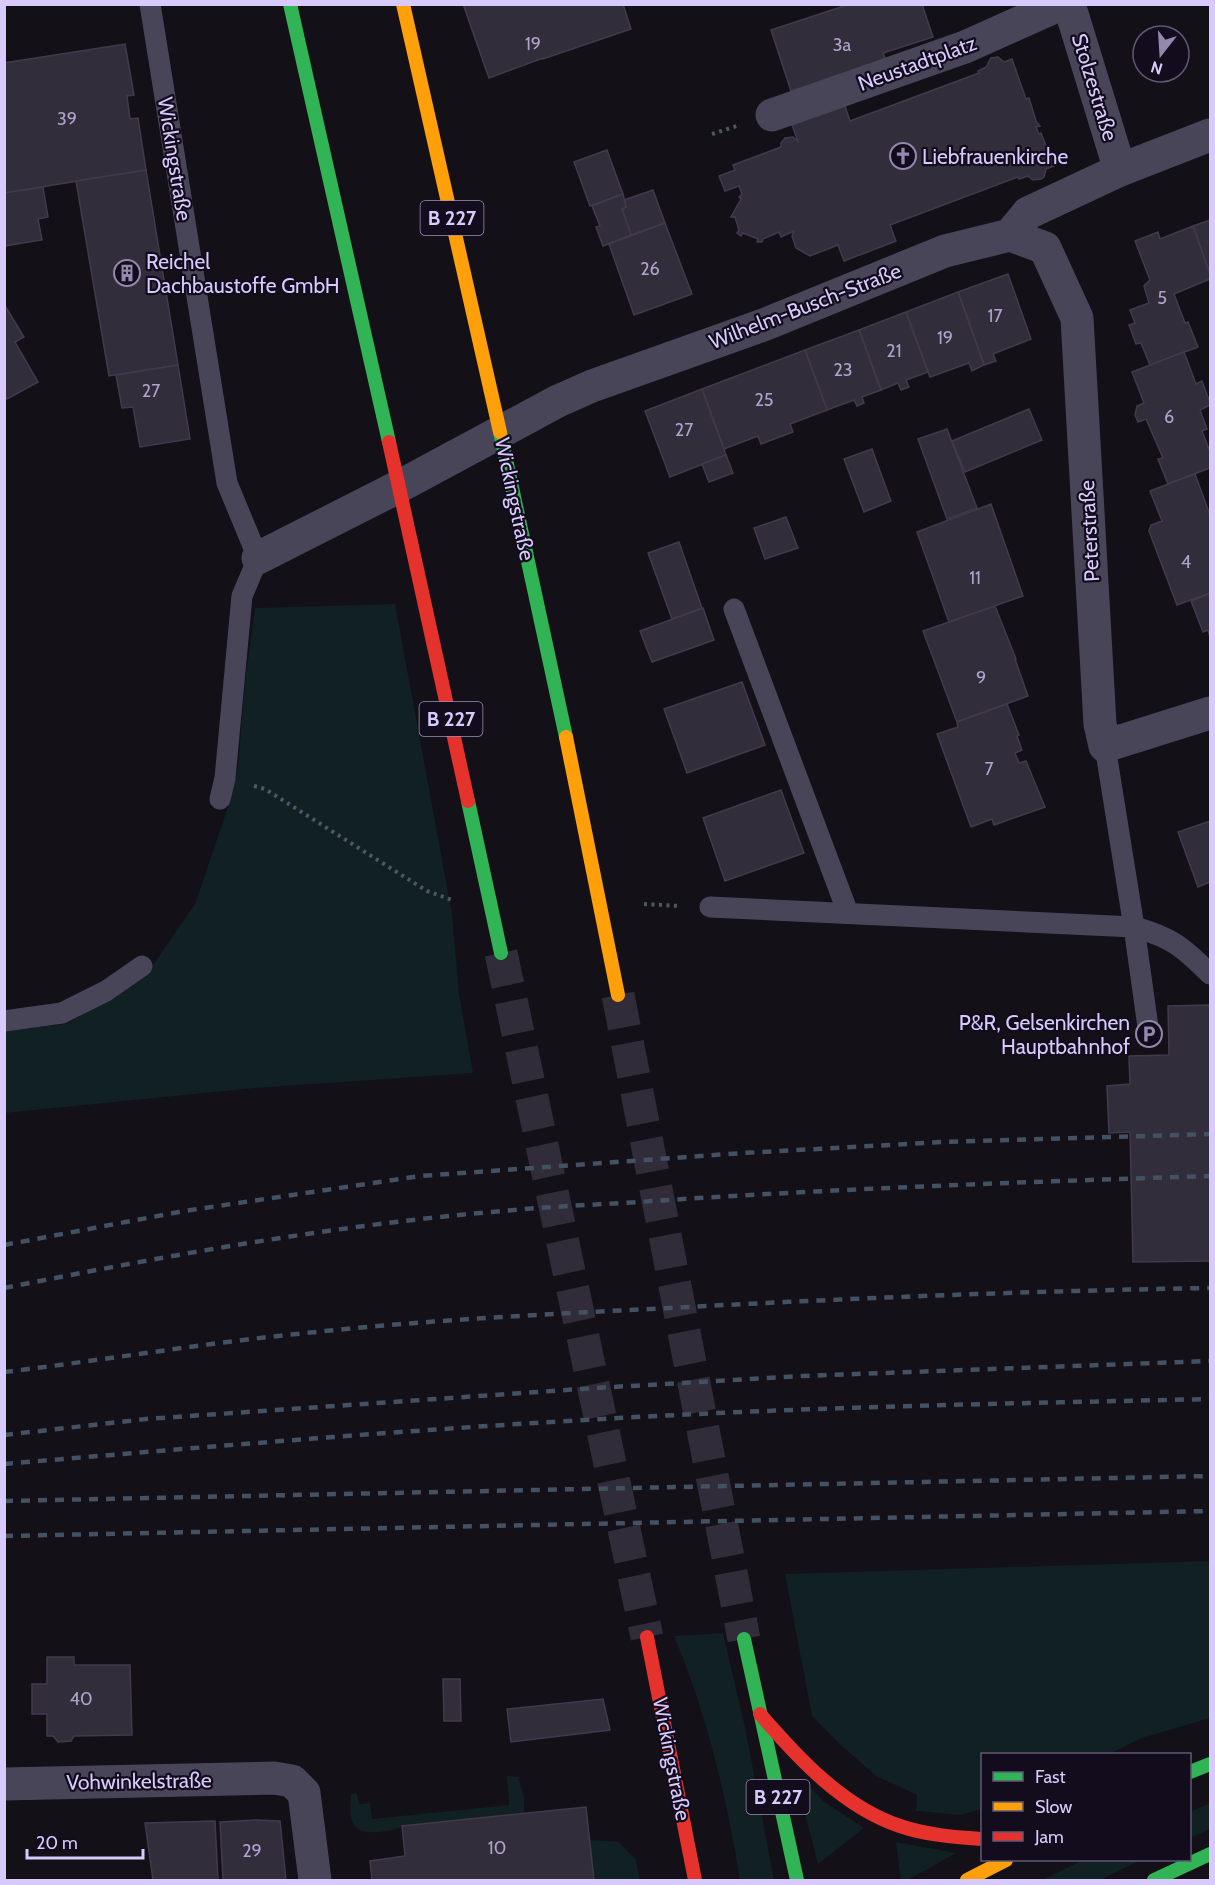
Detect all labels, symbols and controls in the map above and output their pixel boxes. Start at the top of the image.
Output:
north arrow [1131,24,1191,84]
street label: Neustadtplatz [854,30,980,96]
street label: Stolzestraße [1067,30,1123,144]
house number: 19 [525,33,541,55]
house number: 3a [833,34,852,56]
text: N [1149,57,1165,79]
street label: Wickingstraße [153,95,197,223]
house number: 39 [57,108,77,130]
church icon: Liebfrauenkirche [888,141,918,171]
place label: Liebfrauenkirche [922,144,1068,169]
road number: B 227 [420,201,484,235]
place label: Reichel Dachbaustoffe GmbH [146,249,340,298]
building icon: Reichel Dachbaustoffe GmbH [112,258,142,288]
house number: 26 [640,258,660,280]
street label: Wilhelm-Busch-Straße [705,258,905,354]
house number: 5 [1157,287,1167,309]
house number: 17 [988,305,1002,327]
house number: 19 [937,327,953,349]
house number: 21 [886,340,902,362]
house number: 23 [833,359,853,381]
house number: 27 [142,380,160,402]
house number: 25 [754,389,774,411]
house number: 6 [1164,406,1174,428]
house number: 27 [675,419,693,441]
street label: Wickingstraße [490,435,540,563]
street label: Peterstraße [1074,479,1104,583]
house number: 4 [1181,551,1191,573]
house number: 11 [969,567,981,589]
house number: 9 [976,667,986,689]
road number: B 227 [420,702,482,736]
house number: 7 [984,758,994,780]
place label: P&R, Gelsenkirchen Hauptbahnhof [959,1010,1130,1059]
parking icon: P&R, Gelsenkirchen Hauptbahnhof [1134,1019,1164,1049]
house number: 40 [70,1688,92,1710]
street label: Wickingstraße [648,1695,696,1823]
legend [981,1753,1191,1861]
text: Fast [1035,1766,1066,1788]
street label: Vohwinkelstraße [66,1767,212,1795]
road number: B 227 [746,1780,810,1814]
text: Slow [1035,1796,1072,1818]
scale bar [27,1822,142,1860]
text: Jam [1034,1826,1064,1848]
text: 20 m [36,1832,78,1854]
house number: 10 [488,1837,506,1859]
house number: 29 [242,1840,262,1862]

